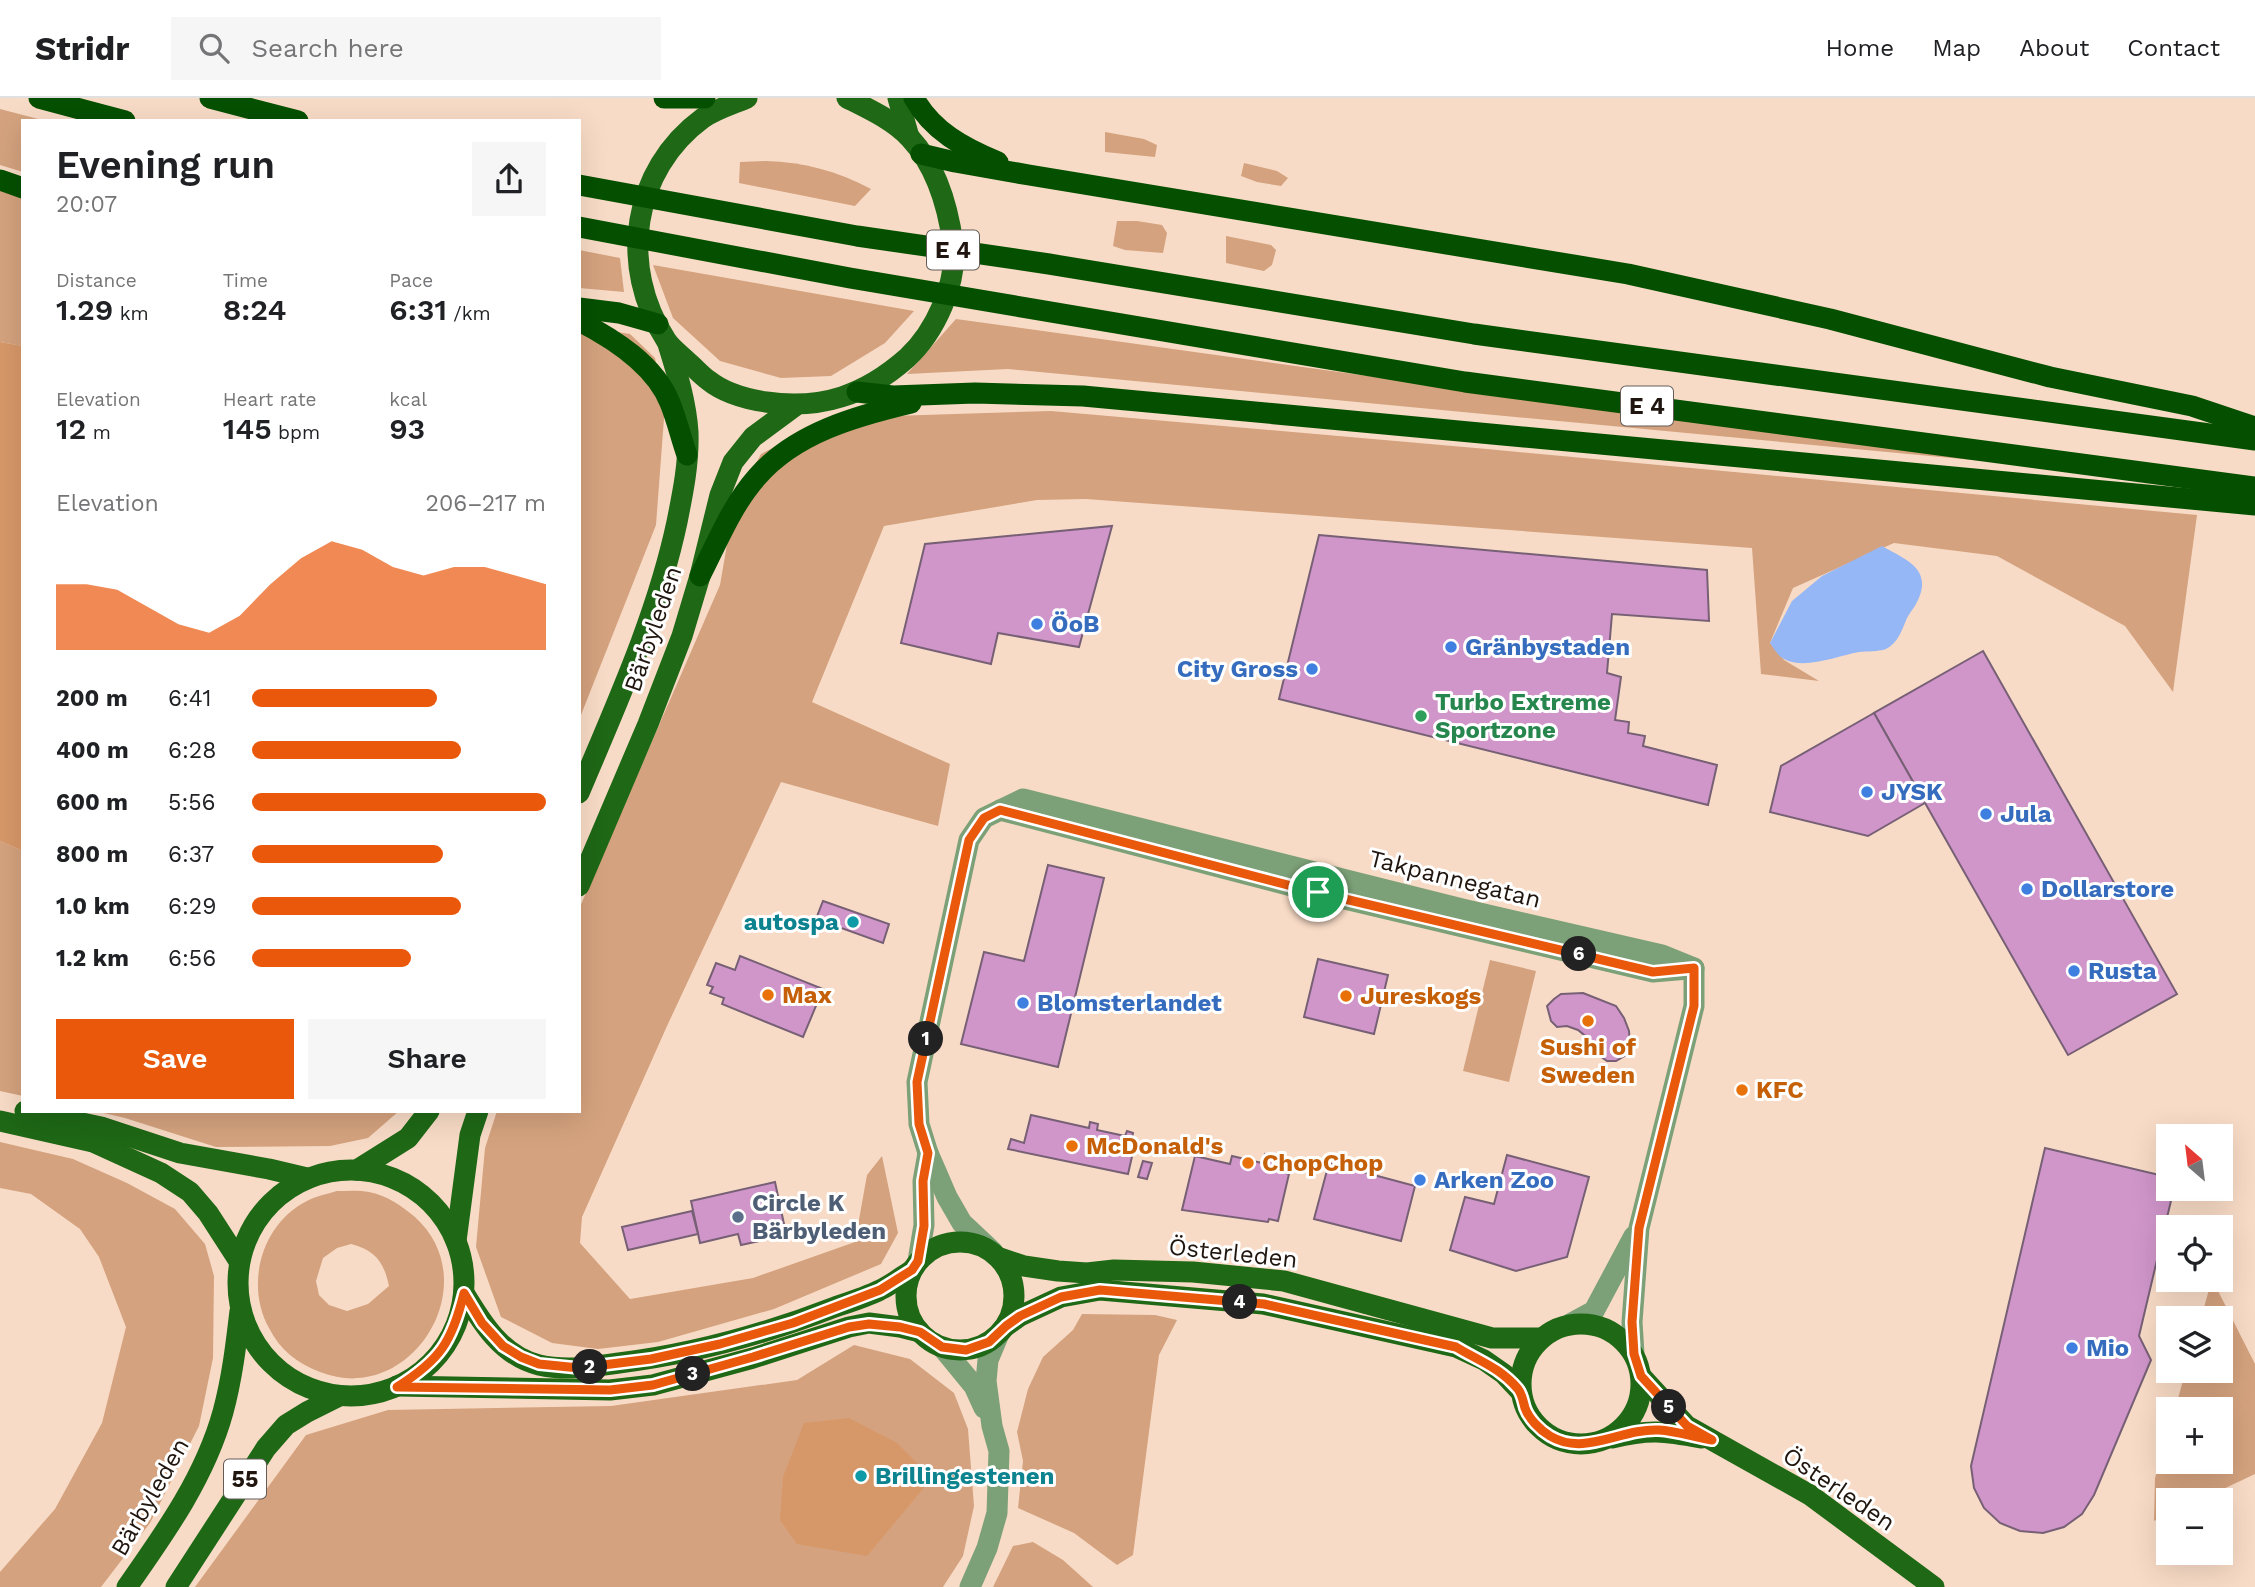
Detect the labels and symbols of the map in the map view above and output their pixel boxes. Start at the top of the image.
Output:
road number: E 4 [927,230,979,270]
road number: E 4 [1621,386,1673,426]
street label: Bärbyleden [618,562,688,696]
place label: ÖoB [1051,610,1099,638]
marker: ÖoB [1029,616,1045,632]
place label: Gränbystaden [1465,633,1630,661]
marker: Gränbystaden [1443,639,1459,655]
place label: City Gross [1177,655,1298,683]
marker: City Gross [1304,661,1320,677]
place label: Turbo Extreme Sportzone [1435,688,1611,744]
marker: Turbo Extreme Sportzone [1413,708,1429,724]
place label: JYSK [1881,778,1943,806]
marker: JYSK [1859,784,1875,800]
place label: Jula [2000,800,2052,828]
marker: Jula [1978,806,1994,822]
street label: Takpannegatan [1366,844,1544,914]
pin [1288,862,1348,922]
place label: Dollarstore [2041,875,2174,903]
marker: Dollarstore [2019,881,2035,897]
place label: autospa [744,908,839,936]
marker: autospa [845,914,861,930]
pin: 6 [1562,936,1596,972]
place label: Rusta [2088,957,2157,985]
marker: Rusta [2066,963,2082,979]
place label: Max [782,981,832,1009]
place label: Jureskogs [1360,982,1481,1010]
marker: Max [760,987,776,1003]
marker: Jureskogs [1338,988,1354,1004]
place label: Blomsterlandet [1037,989,1222,1017]
marker: Blomsterlandet [1015,995,1031,1011]
marker: Sushi of Sweden [1580,1013,1596,1029]
pin: 1 [908,1021,944,1056]
place label: Sushi of Sweden [1540,1033,1636,1089]
place label: KFC [1756,1076,1804,1104]
marker: KFC [1734,1082,1750,1098]
north arrow [2156,1124,2233,1200]
place label: McDonald's [1086,1132,1224,1160]
marker: McDonald's [1064,1138,1080,1154]
place label: ChopChop [1262,1149,1383,1177]
marker: ChopChop [1240,1155,1256,1171]
place label: Arken Zoo [1434,1166,1554,1194]
marker: Arken Zoo [1412,1172,1428,1188]
place label: Circle K Bärbyleden [752,1189,886,1245]
marker: Circle K Bärbyleden [730,1209,746,1225]
street label: Österleden [1167,1232,1299,1274]
pin: 4 [1222,1284,1258,1320]
place label: Mio [2086,1334,2129,1362]
marker: Mio [2064,1340,2080,1356]
pin: 2 [572,1350,608,1384]
pin: 3 [676,1356,710,1392]
pin: 5 [1652,1390,1686,1424]
street label: Bärbyleden [105,1433,195,1561]
street label: Österleden [1778,1441,1900,1537]
road number: 55 [224,1460,266,1498]
place label: Brillingestenen [875,1462,1054,1490]
marker: Brillingestenen [853,1468,869,1484]

